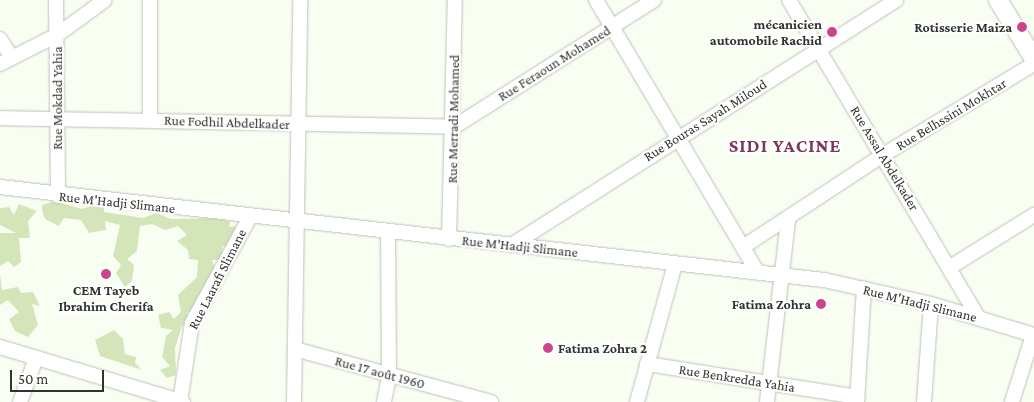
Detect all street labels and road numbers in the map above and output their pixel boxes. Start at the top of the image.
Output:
street label: Rue Feraoun Mohamed [495,22,613,104]
street label: Rue Mokdad Yahia [49,46,65,150]
street label: Rue Merradi Mohamed [443,55,463,183]
street label: Rue Belhssini Mokhtar [893,74,1009,154]
street label: Rue Bouras Sayah Miloud [640,75,770,165]
street label: Rue Assal Abdelkader [847,103,923,213]
street label: Rue Fodhil Abdelkader [164,111,290,133]
street label: Rue M'Hadji Slimane [58,188,176,216]
street label: Rue Laarafi Slimane [184,226,250,332]
street label: Rue M'Hadji Slimane [461,232,579,260]
street label: Rue M'Hadji Slimane [861,281,979,325]
street label: Rue 17 août 1960 [333,352,427,392]
street label: Rue Benkredda Yahia [678,361,796,395]

